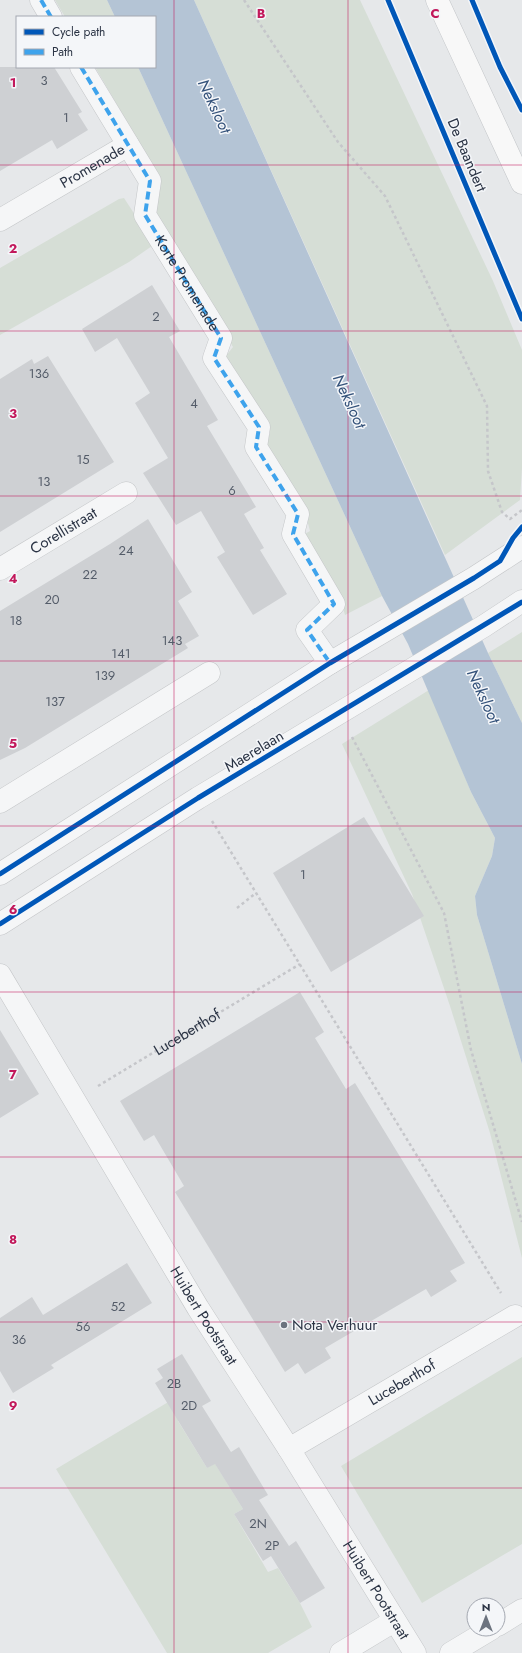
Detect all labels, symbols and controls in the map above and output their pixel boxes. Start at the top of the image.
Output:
text: B [257,4,266,23]
text: C [430,4,440,23]
legend [16,16,156,68]
text: Cycle path [52,23,105,41]
text: Path [52,43,73,61]
house number: 3 [40,71,48,90]
text: 1 [10,73,16,92]
water label: Neksloot [192,75,238,138]
house number: 1 [63,108,69,127]
street label: De Baandert [442,115,493,196]
street label: Promenade [56,138,129,194]
street label: Korte Promenade [149,231,225,336]
text: 2 [9,239,17,258]
house number: 2 [152,307,160,326]
house number: 136 [29,364,49,383]
water label: Neksloot [327,370,373,433]
house number: 4 [190,394,198,413]
text: 3 [9,404,17,423]
house number: 15 [76,450,90,469]
house number: 13 [38,472,50,491]
house number: 6 [228,481,236,500]
street label: Corellistraat [26,502,101,560]
house number: 24 [119,541,134,560]
house number: 22 [83,565,97,584]
text: 4 [8,569,18,588]
house number: 20 [44,590,60,609]
house number: 18 [10,611,22,630]
house number: 143 [162,631,182,650]
house number: 141 [111,644,131,663]
water label: Neksloot [461,665,507,728]
house number: 139 [95,666,115,685]
house number: 137 [45,692,65,711]
street label: Maerelaan [220,725,288,777]
text: 5 [9,734,17,753]
house number: 1 [300,865,306,884]
text: 6 [9,900,18,919]
street label: Luceberthof [149,1003,225,1061]
text: 7 [9,1065,17,1084]
text: 8 [9,1230,17,1249]
street label: Huibert Pootstraat [165,1262,243,1370]
house number: 52 [111,1297,125,1316]
place label: Nota Verhuur [292,1314,378,1336]
house number: 56 [76,1317,90,1336]
marker: Nota Verhuur [279,1320,289,1330]
house number: 36 [12,1330,26,1349]
street label: Luceberthof [364,1354,440,1411]
house number: 2B [167,1374,181,1393]
text: 9 [9,1396,18,1415]
house number: 2D [181,1396,197,1415]
house number: 2N [249,1514,267,1533]
house number: 2P [265,1536,279,1555]
street label: Huibert Pootstraat [337,1536,415,1644]
north arrow [466,1597,506,1637]
text: N [482,1599,490,1615]

